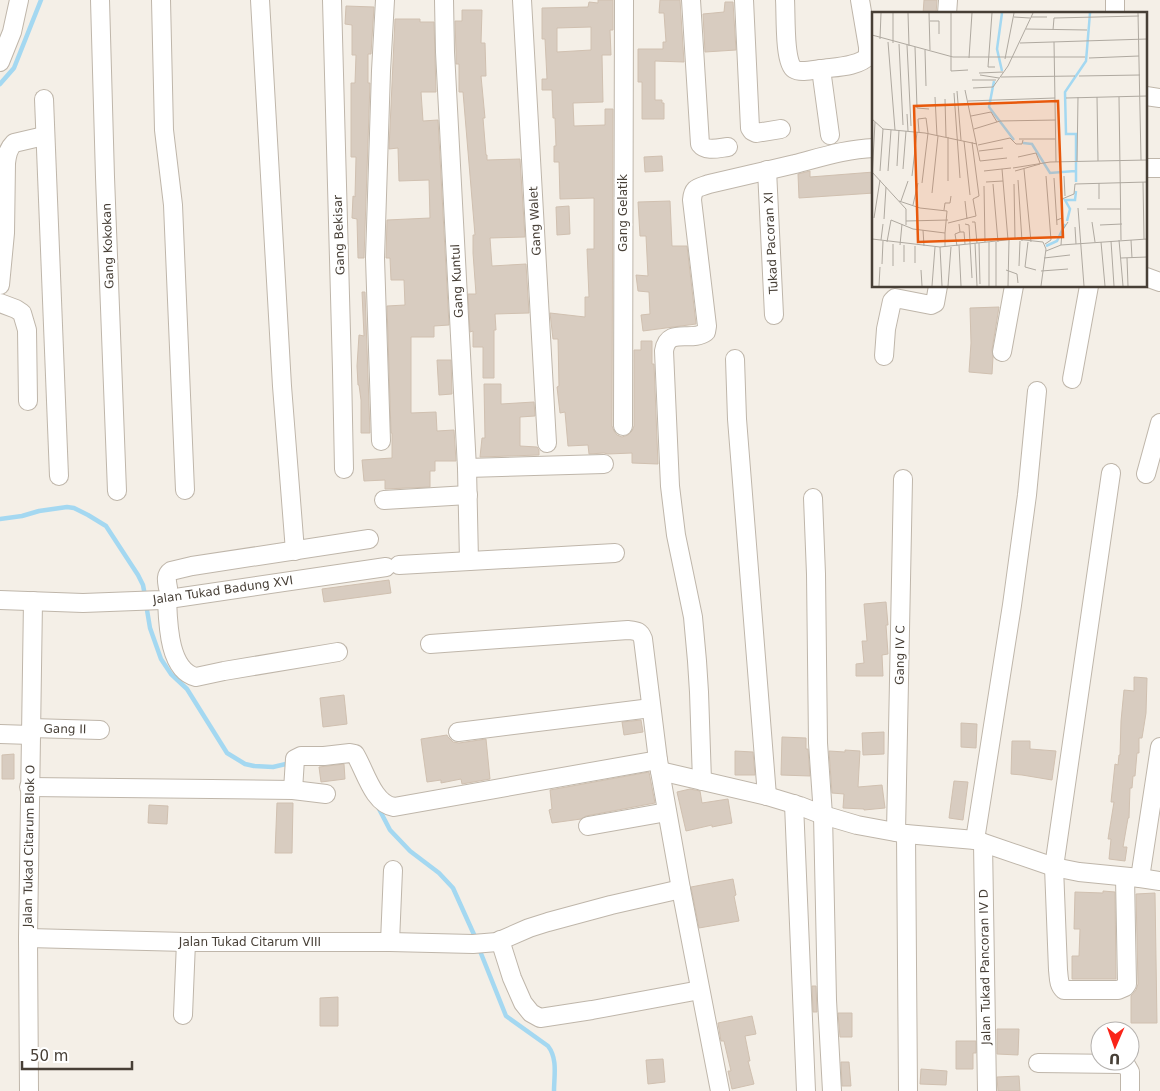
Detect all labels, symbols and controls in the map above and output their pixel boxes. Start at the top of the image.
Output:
inset map [872,12,1148,288]
street label: Gang Gelatik [616,174,630,252]
street label: Gang Walet [526,186,544,256]
street label: Tukad Pacoran XI [761,192,781,295]
street label: Gang Bekisar [331,195,347,275]
street label: Gang Kokokan [100,203,116,289]
street label: Gang Kuntul [448,244,466,318]
street label: Jalan Tukad Badung XVI [151,573,294,607]
street label: Gang IV C [892,625,908,685]
street label: Gang II [43,722,87,736]
street label: Jalan Tukad Citarum Blok O [21,765,37,928]
street label: Jalan Tukad Pancoran IV D [977,889,993,1046]
street label: Jalan Tukad Citarum VIII [178,935,321,949]
north arrow [1090,1021,1140,1071]
scale bar [22,1038,132,1070]
text: 50 m [30,1047,68,1065]
text: U [1109,1051,1121,1067]

